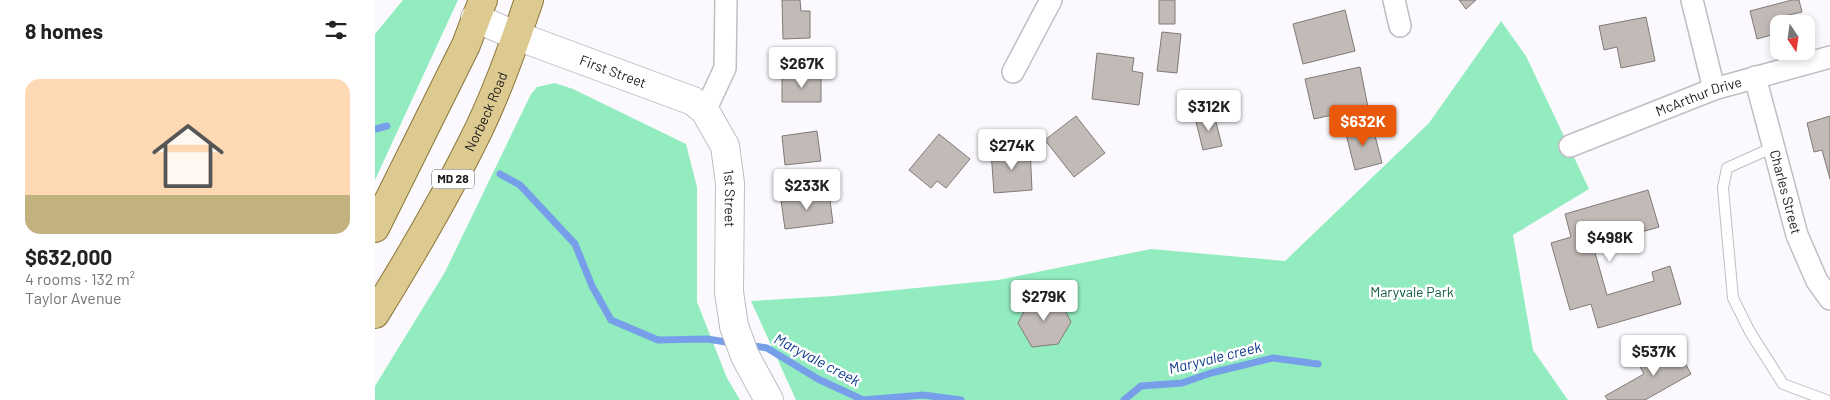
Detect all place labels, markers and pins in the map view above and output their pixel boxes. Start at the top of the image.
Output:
pin: $267K [767,46,837,89]
pin: $312K [1174,90,1244,132]
pin: $632K [1328,104,1398,147]
pin: $274K [977,128,1047,171]
pin: $233K [772,168,842,211]
pin: $498K [1575,220,1645,263]
pin: $279K [1009,280,1079,322]
pin: $537K [1619,334,1689,377]

